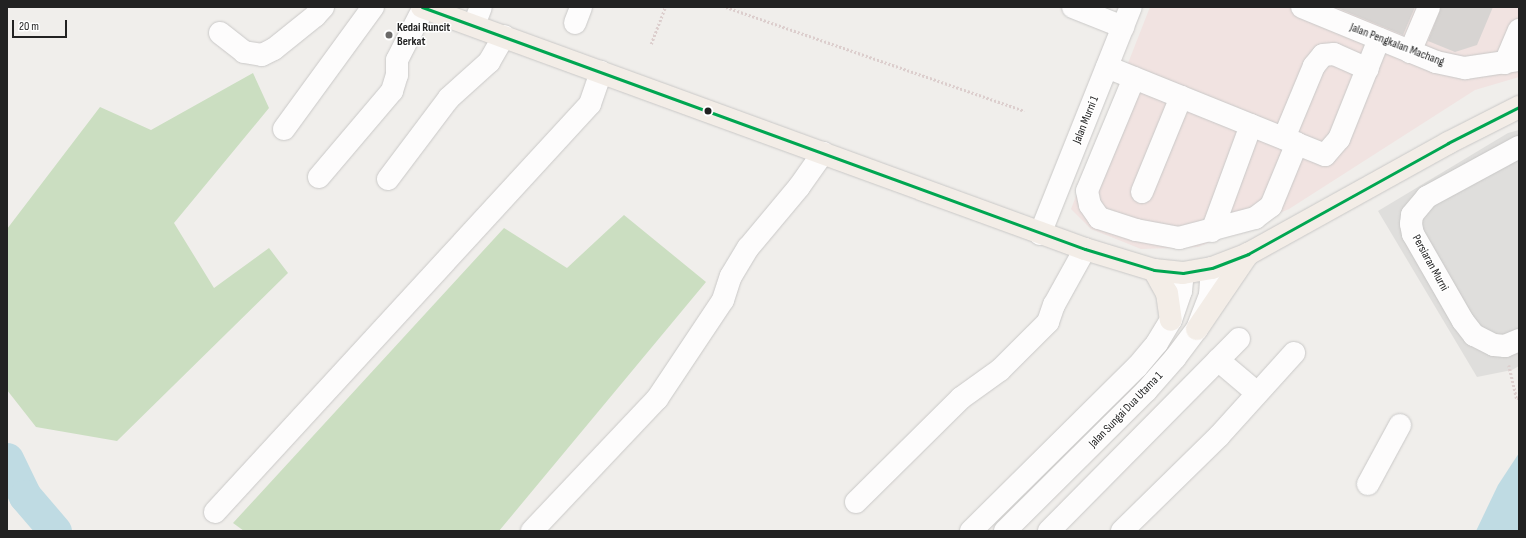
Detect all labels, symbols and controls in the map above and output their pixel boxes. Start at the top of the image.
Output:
scale bar [14,12,69,38]
text: 20 m [19,19,39,34]
street label: Jalan Pengkalan Machang [1348,20,1446,70]
place label: Kedai Runcit Berkat [397,21,450,49]
marker: Kedai Runcit Berkat [384,30,394,40]
street label: Jalan Murni 1 [1070,94,1102,146]
unlabelled marker [703,106,713,116]
street label: Persiaran Murni [1409,232,1451,294]
street label: Jalan Sungai Dua Utama 1 [1086,369,1166,451]

